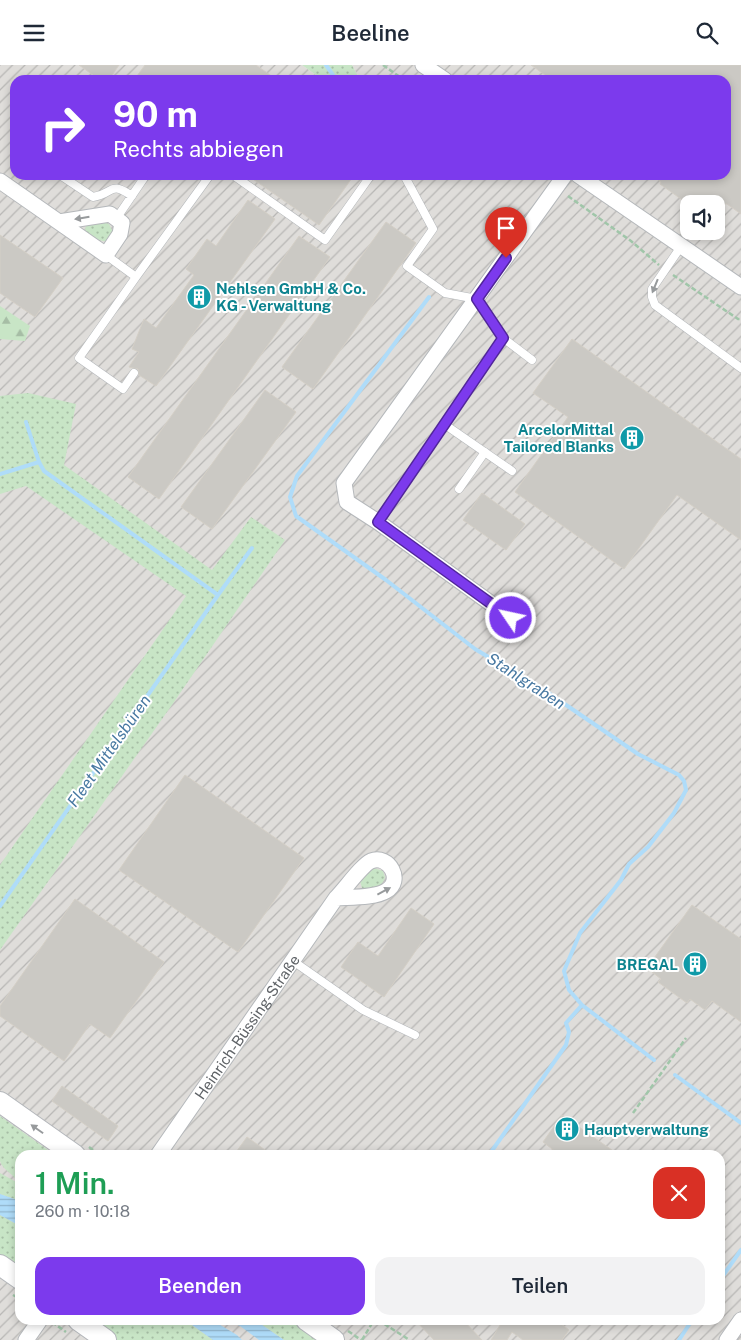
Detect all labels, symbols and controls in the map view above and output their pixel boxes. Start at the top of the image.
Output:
icon: menu [20,19,48,47]
icon: search [693,19,721,47]
text: Beeline [331,20,410,46]
text: 90 m [113,94,198,135]
icon: right [30,95,95,160]
text: Rechts abbiegen [113,136,284,162]
map controls [680,195,725,240]
button: sound [680,195,725,240]
pin [485,207,527,258]
icon: arrive [492,214,520,242]
one-way arrow [74,215,90,223]
one-way arrow [651,279,659,294]
place label: Nehlsen GmbH & Co. KG - Verwaltung [216,280,366,314]
building icon: Nehlsen GmbH & Co. KG - Verwaltung [186,284,212,310]
place label: ArcelorMittal Tailored Blanks [504,421,614,455]
building icon: ArcelorMittal Tailored Blanks [619,425,645,451]
position arrow [484,591,536,643]
water label: Stahlgraben [483,649,569,713]
water label: Fleet Mittelsbüren [63,691,155,811]
one-way arrow [376,887,391,895]
street label: Heinrich-Büssing-Straße [191,951,303,1102]
building icon: BREGAL [682,951,708,977]
place label: BREGAL [617,956,678,973]
building icon: Hauptverwaltung [554,1116,580,1142]
place label: Hauptverwaltung [584,1121,709,1138]
one-way arrow [31,1124,44,1134]
text: 1 Min. [35,1165,115,1201]
button: close [653,1167,705,1219]
text: 260 m · 10:18 [35,1202,130,1221]
button: Beenden [35,1257,365,1315]
button: Teilen [375,1257,705,1315]

